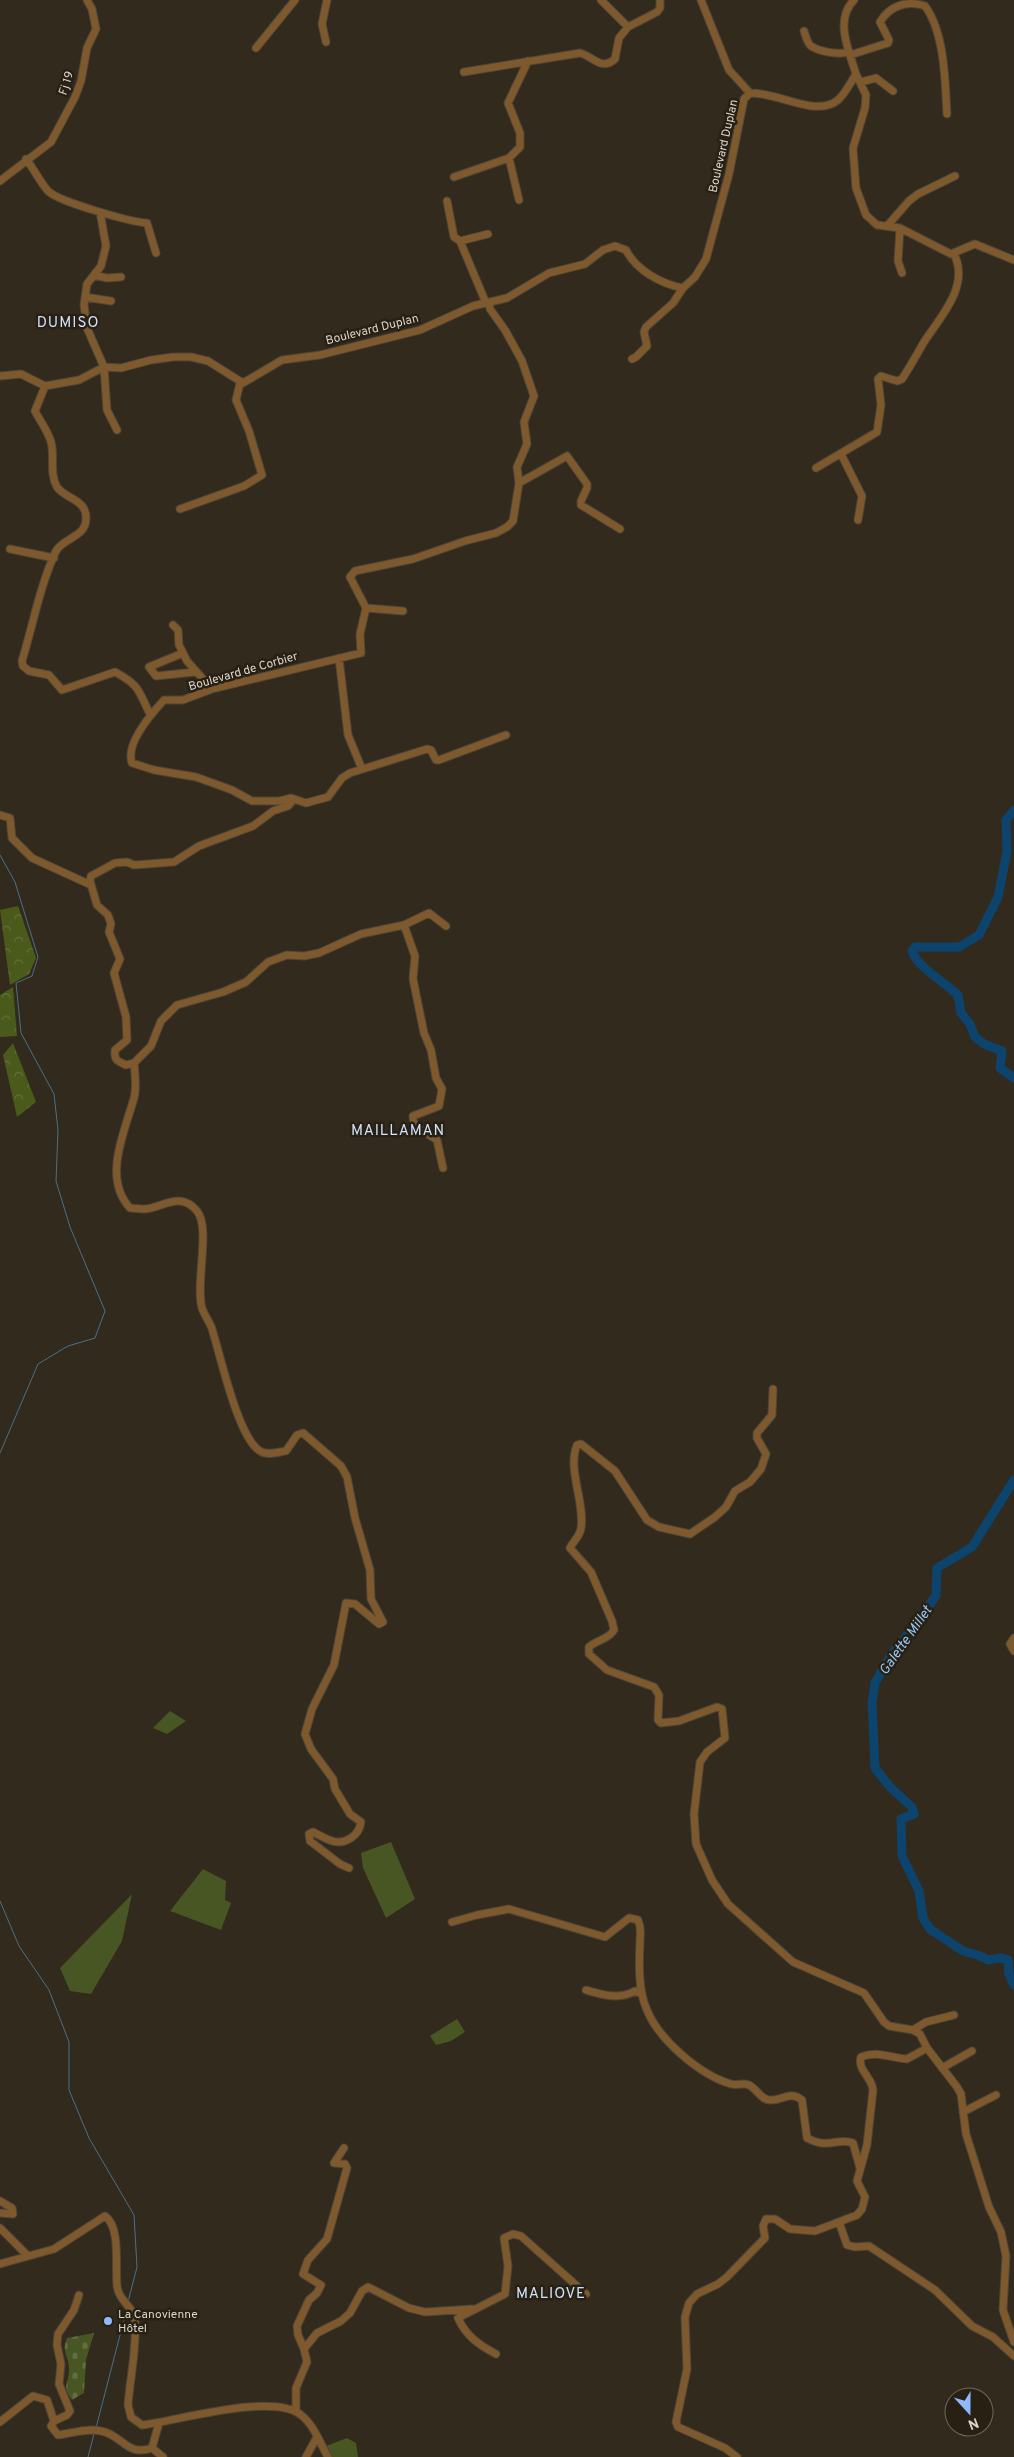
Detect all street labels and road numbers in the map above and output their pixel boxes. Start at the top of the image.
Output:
street label: Fj 19 [56,69,78,97]
street label: Boulevard Duplan [705,98,742,194]
street label: Boulevard Duplan [324,311,420,349]
street label: Boulevard de Corbier [187,649,300,695]

